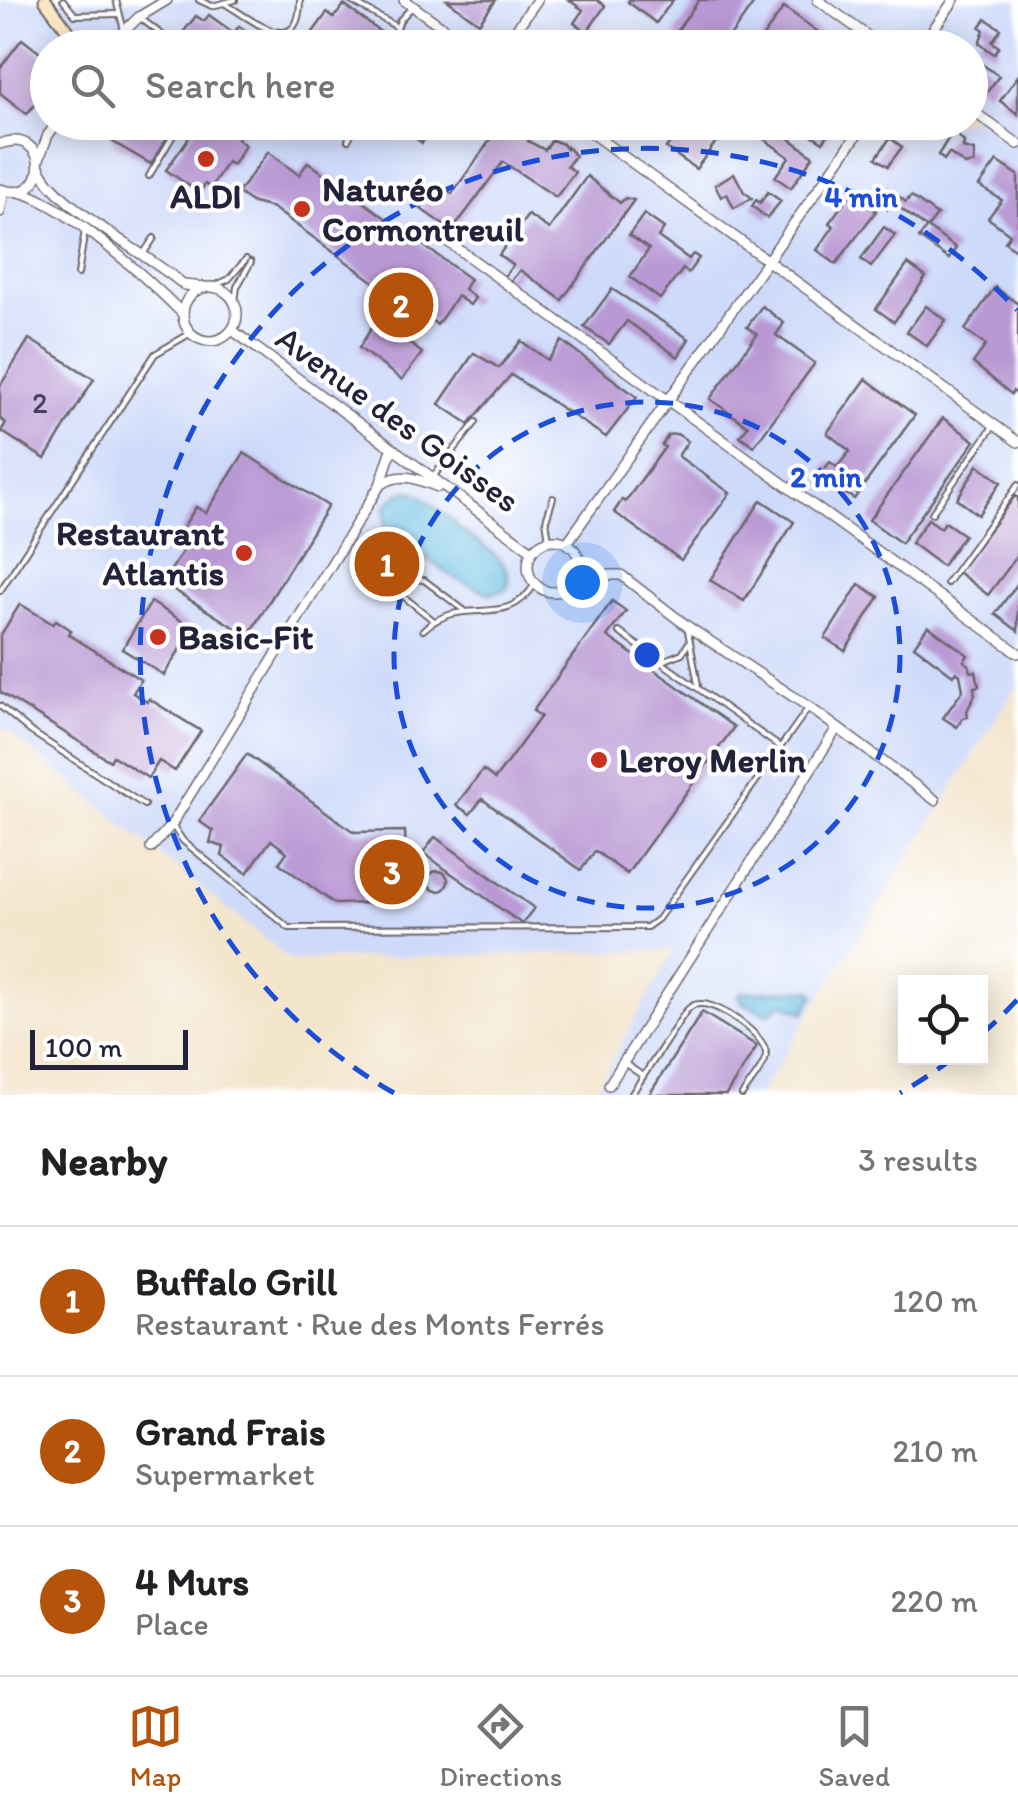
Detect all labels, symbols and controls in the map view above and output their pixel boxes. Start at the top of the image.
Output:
search box [30,30,988,140]
icon: search [65,58,120,113]
text: Search here [145,62,336,108]
marker: ALDI [195,148,217,170]
place label: Naturéo Cormontreuil [322,168,524,250]
place label: ALDI [170,175,242,217]
text: 4 min [824,178,899,215]
marker: Naturéo Cormontreuil [291,198,313,220]
pin: 2 [368,268,434,342]
street label: Avenue des Goisses [268,317,528,521]
house number: 2 [32,384,48,421]
text: 2 min [790,458,863,495]
place label: Restaurant Atlantis [56,512,224,594]
pin: 1 [354,526,420,602]
marker: Restaurant Atlantis [233,542,255,564]
your location [557,557,608,608]
place label: Basic-Fit [178,616,314,658]
marker: Basic-Fit [147,626,169,648]
centre of rings [629,637,665,673]
place label: Leroy Merlin [619,739,806,781]
marker: Leroy Merlin [588,749,610,771]
pin: 3 [360,834,424,910]
map controls [898,975,988,1065]
button: locate [898,975,988,1065]
scale bar [30,1025,188,1070]
text: 100 m [45,1030,122,1064]
text: Nearby [40,1135,167,1186]
text: 3 results [858,1141,978,1179]
text: Buffalo Grill [135,1259,337,1305]
text: 1 [65,1282,80,1320]
text: 120 m [892,1282,978,1320]
text: Restaurant · Rue des Monts Ferrés [135,1305,604,1343]
text: Grand Frais [135,1409,326,1455]
text: 2 [64,1432,81,1470]
text: 210 m [892,1432,978,1470]
text: Supermarket [135,1455,315,1493]
text: 4 Murs [135,1559,249,1605]
text: 3 [64,1582,81,1620]
text: 220 m [891,1582,978,1620]
text: Place [135,1605,209,1643]
tab: Map [128,1699,183,1793]
tab: Directions [439,1699,562,1793]
tab: Saved [818,1699,890,1793]

